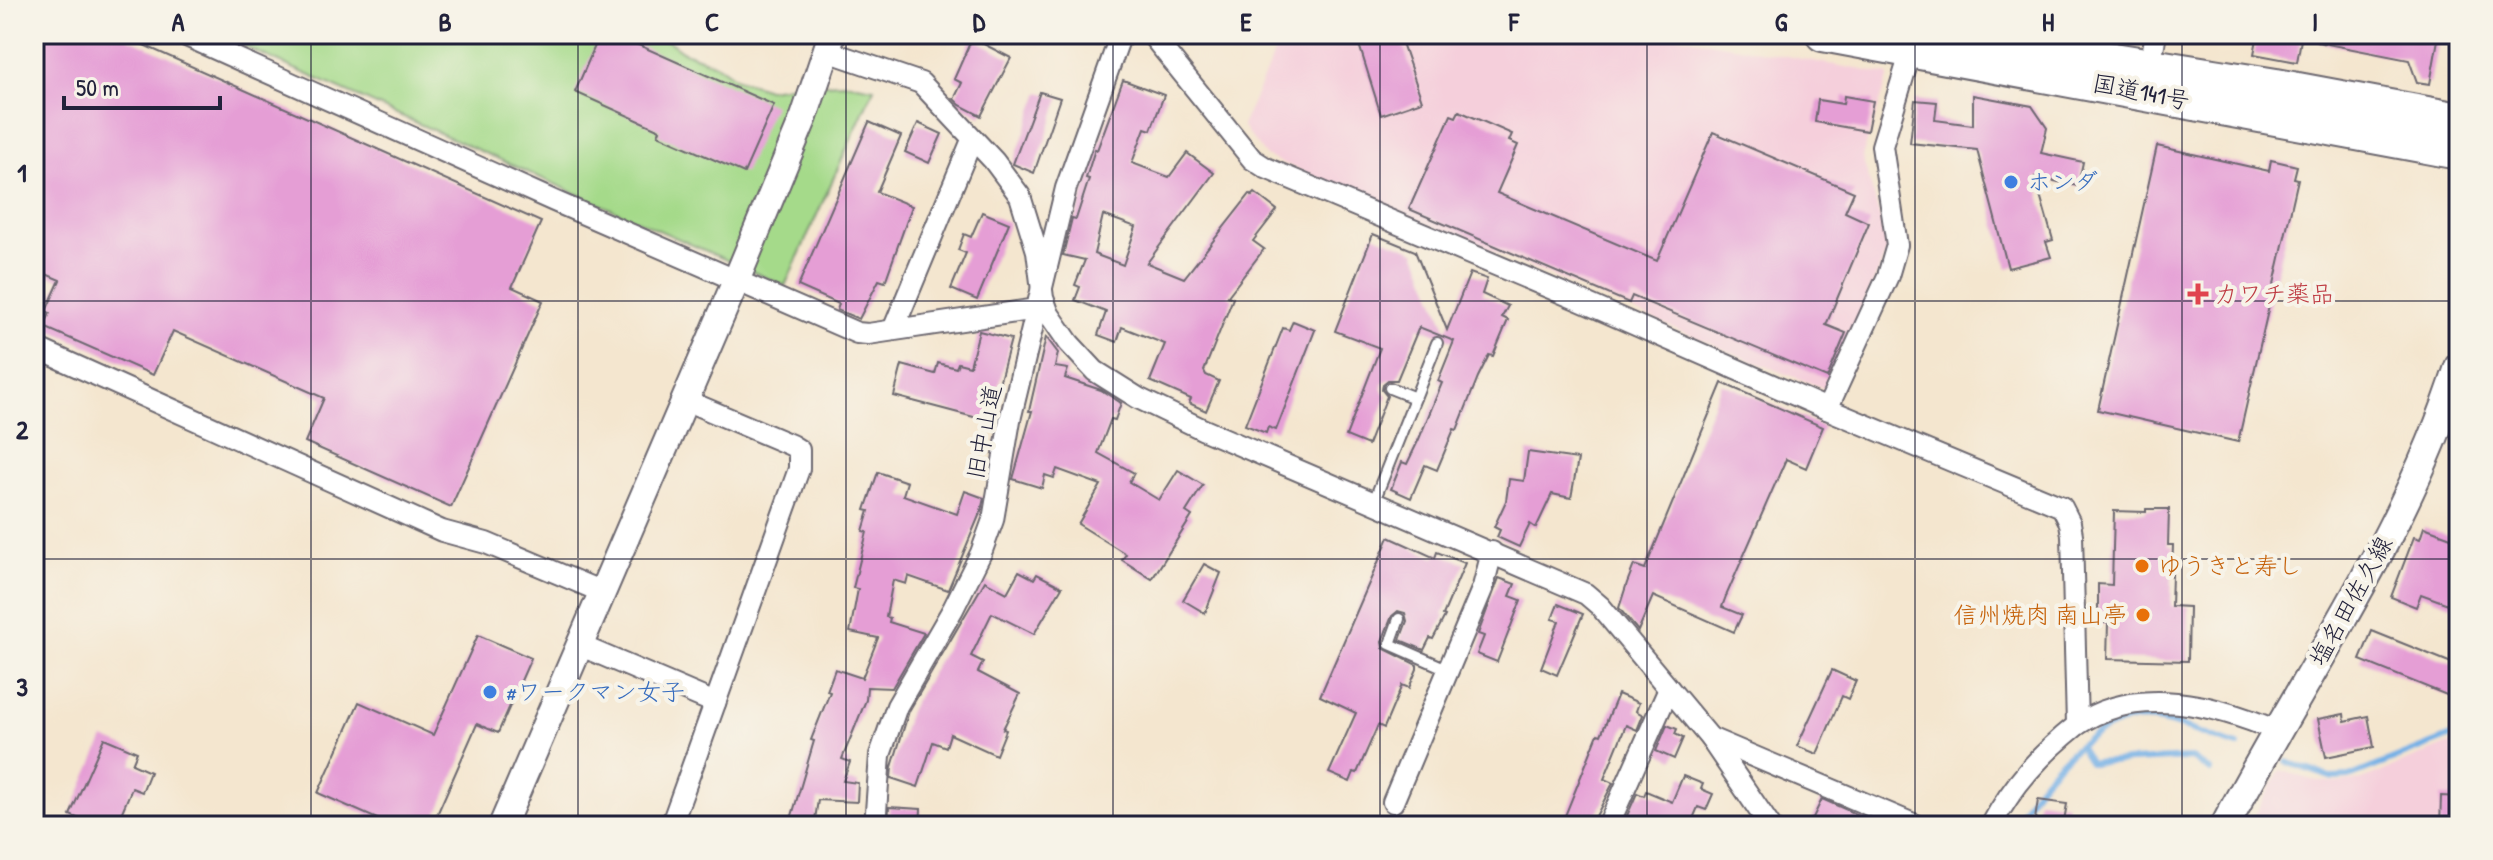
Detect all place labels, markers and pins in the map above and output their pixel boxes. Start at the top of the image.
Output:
place label: ホンダ [2027,165,2098,197]
marker: ホンダ [2002,173,2020,191]
place label: カワチ薬品 [2214,277,2334,309]
marker: カワチ薬品 [2189,285,2207,303]
place label: ゆうきと寿し [2158,549,2302,581]
marker: ゆうきと寿し [2133,557,2151,575]
place label: 信州焼肉 南山亭 [1953,598,2127,630]
marker: 信州焼肉 南山亭 [2134,606,2152,624]
place label: #ワークマン女子 [506,675,685,707]
marker: #ワークマン女子 [481,683,499,701]

